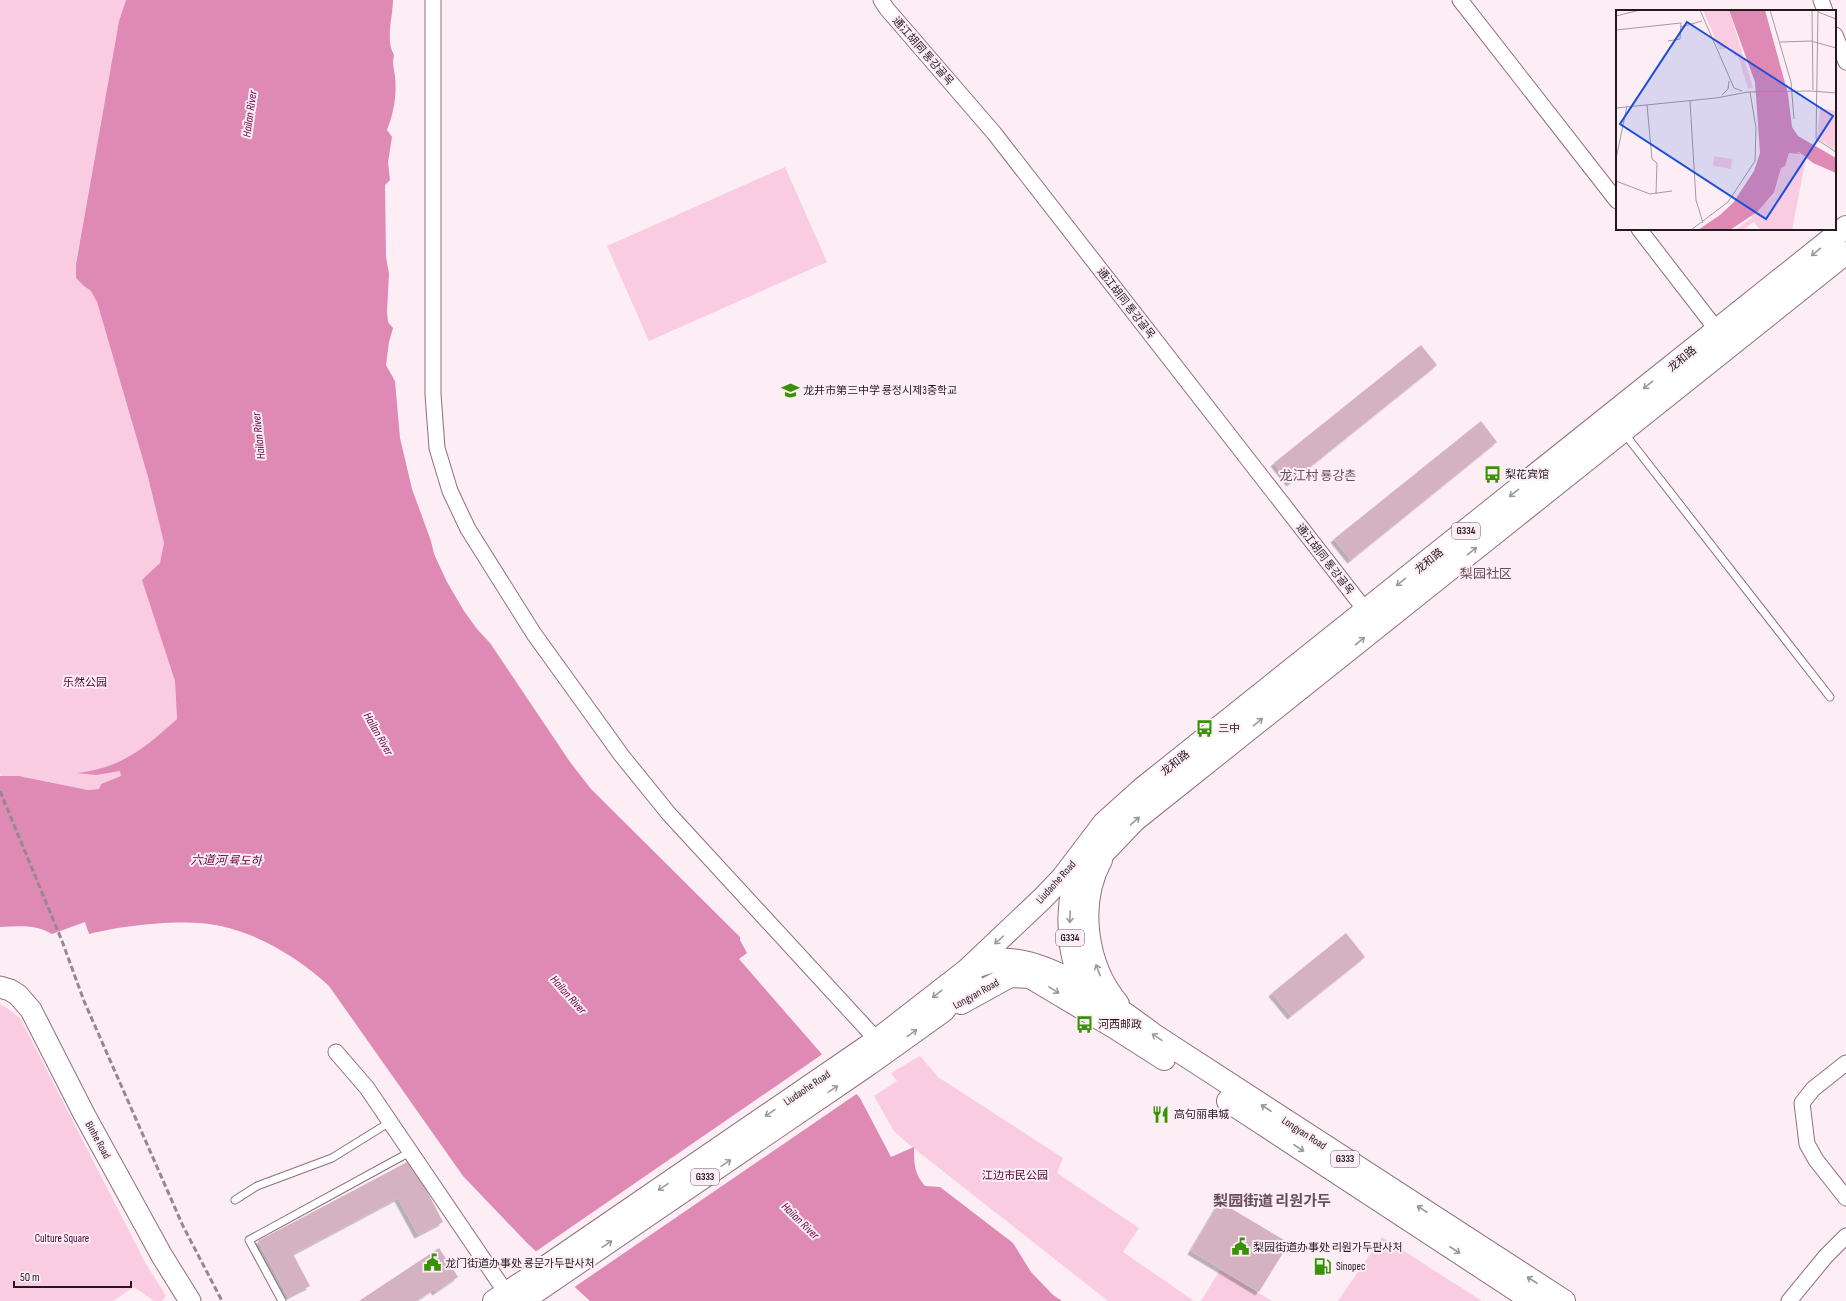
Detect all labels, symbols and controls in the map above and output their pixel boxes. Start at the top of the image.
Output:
inset map [1616,10,1836,230]
street label: 通江胡同 통강골목 [890,14,956,88]
water label: Hailan River [239,89,261,138]
one-way arrow [1810,247,1821,256]
street label: 通江胡同 통강골목 [1094,265,1158,341]
street label: 龙和路 [1665,344,1699,374]
school or university icon: 龙井市第三中学 룡정시제3중학교 [780,380,800,400]
one-way arrow [1643,381,1654,390]
place label: 龙井市第三中学 룡정시제3중학교 [803,384,957,397]
water label: Hailan River [249,411,269,460]
bus stop icon: 梨花宾馆 [1482,464,1502,484]
district label: 龙江村 룡강촌 [1280,468,1357,484]
place label: 梨花宾馆 [1505,468,1549,481]
one-way arrow [1508,488,1519,497]
street label: 通江胡同 통강골목 [1293,521,1357,597]
road number: G334 [1452,523,1480,539]
street label: 龙和路 [1412,546,1446,576]
one-way arrow [1467,547,1478,556]
district label: 梨园社区 [1460,566,1512,582]
one-way arrow [1396,578,1407,587]
one-way arrow [1354,636,1365,645]
park label: 乐然公园 [63,676,107,689]
water label: Hailan River [360,710,397,759]
one-way arrow [1253,717,1263,726]
bus stop icon: 三中 [1195,718,1215,738]
place label: 三中 [1218,722,1240,735]
street label: 龙和路 [1158,748,1192,778]
one-way arrow [1129,816,1140,825]
water label: 六道河 륙도하 [190,853,264,869]
street label: Liudaohe Road [1033,858,1079,906]
one-way arrow [1066,910,1074,923]
road number: G334 [1056,930,1084,946]
one-way arrow [993,935,1004,944]
one-way arrow [1093,965,1101,977]
water label: Hailan River [547,972,590,1018]
street label: Longyan Road [951,976,1002,1012]
one-way arrow [1048,986,1059,994]
one-way arrow [931,989,942,998]
bus stop icon: 河西邮政 [1075,1014,1095,1034]
place label: 河西邮政 [1098,1018,1142,1031]
one-way arrow [907,1029,918,1038]
one-way arrow [1152,1033,1163,1041]
street label: Liudaohe Road [781,1067,833,1108]
one-way arrow [827,1085,838,1093]
restaurant icon: 高句丽串城 [1151,1104,1171,1124]
one-way arrow [1261,1104,1272,1112]
place label: 高句丽串城 [1174,1108,1229,1121]
one-way arrow [765,1109,776,1117]
street label: Longyan Road [1279,1114,1329,1152]
street label: Binhe Road [82,1119,114,1161]
one-way arrow [1293,1144,1304,1152]
road number: G333 [1331,1151,1359,1167]
one-way arrow [720,1159,731,1167]
road number: G333 [691,1169,719,1185]
park label: 江边市民公园 [982,1169,1048,1182]
one-way arrow [658,1183,669,1191]
district label: 梨园街道 리원가두 [1213,1192,1331,1211]
water label: Hailan River [778,1199,823,1243]
one-way arrow [1417,1205,1428,1213]
park label: Culture Square [35,1232,89,1245]
public building icon: 梨园街道办事处 리원가두판사처 [1230,1237,1250,1257]
one-way arrow [601,1240,612,1248]
place label: 梨园街道办事处 리원가두판사처 [1253,1241,1403,1254]
one-way arrow [1449,1246,1460,1254]
public building icon: 龙门街道办事处 룡문가두판사처 [422,1253,442,1273]
fuel station icon: Sinopec [1313,1256,1333,1276]
place label: 龙门街道办事处 룡문가두판사처 [445,1257,595,1270]
place label: Sinopec [1336,1260,1365,1273]
scale bar [14,1263,131,1289]
text: 50 m [20,1270,40,1285]
one-way arrow [1526,1276,1537,1284]

